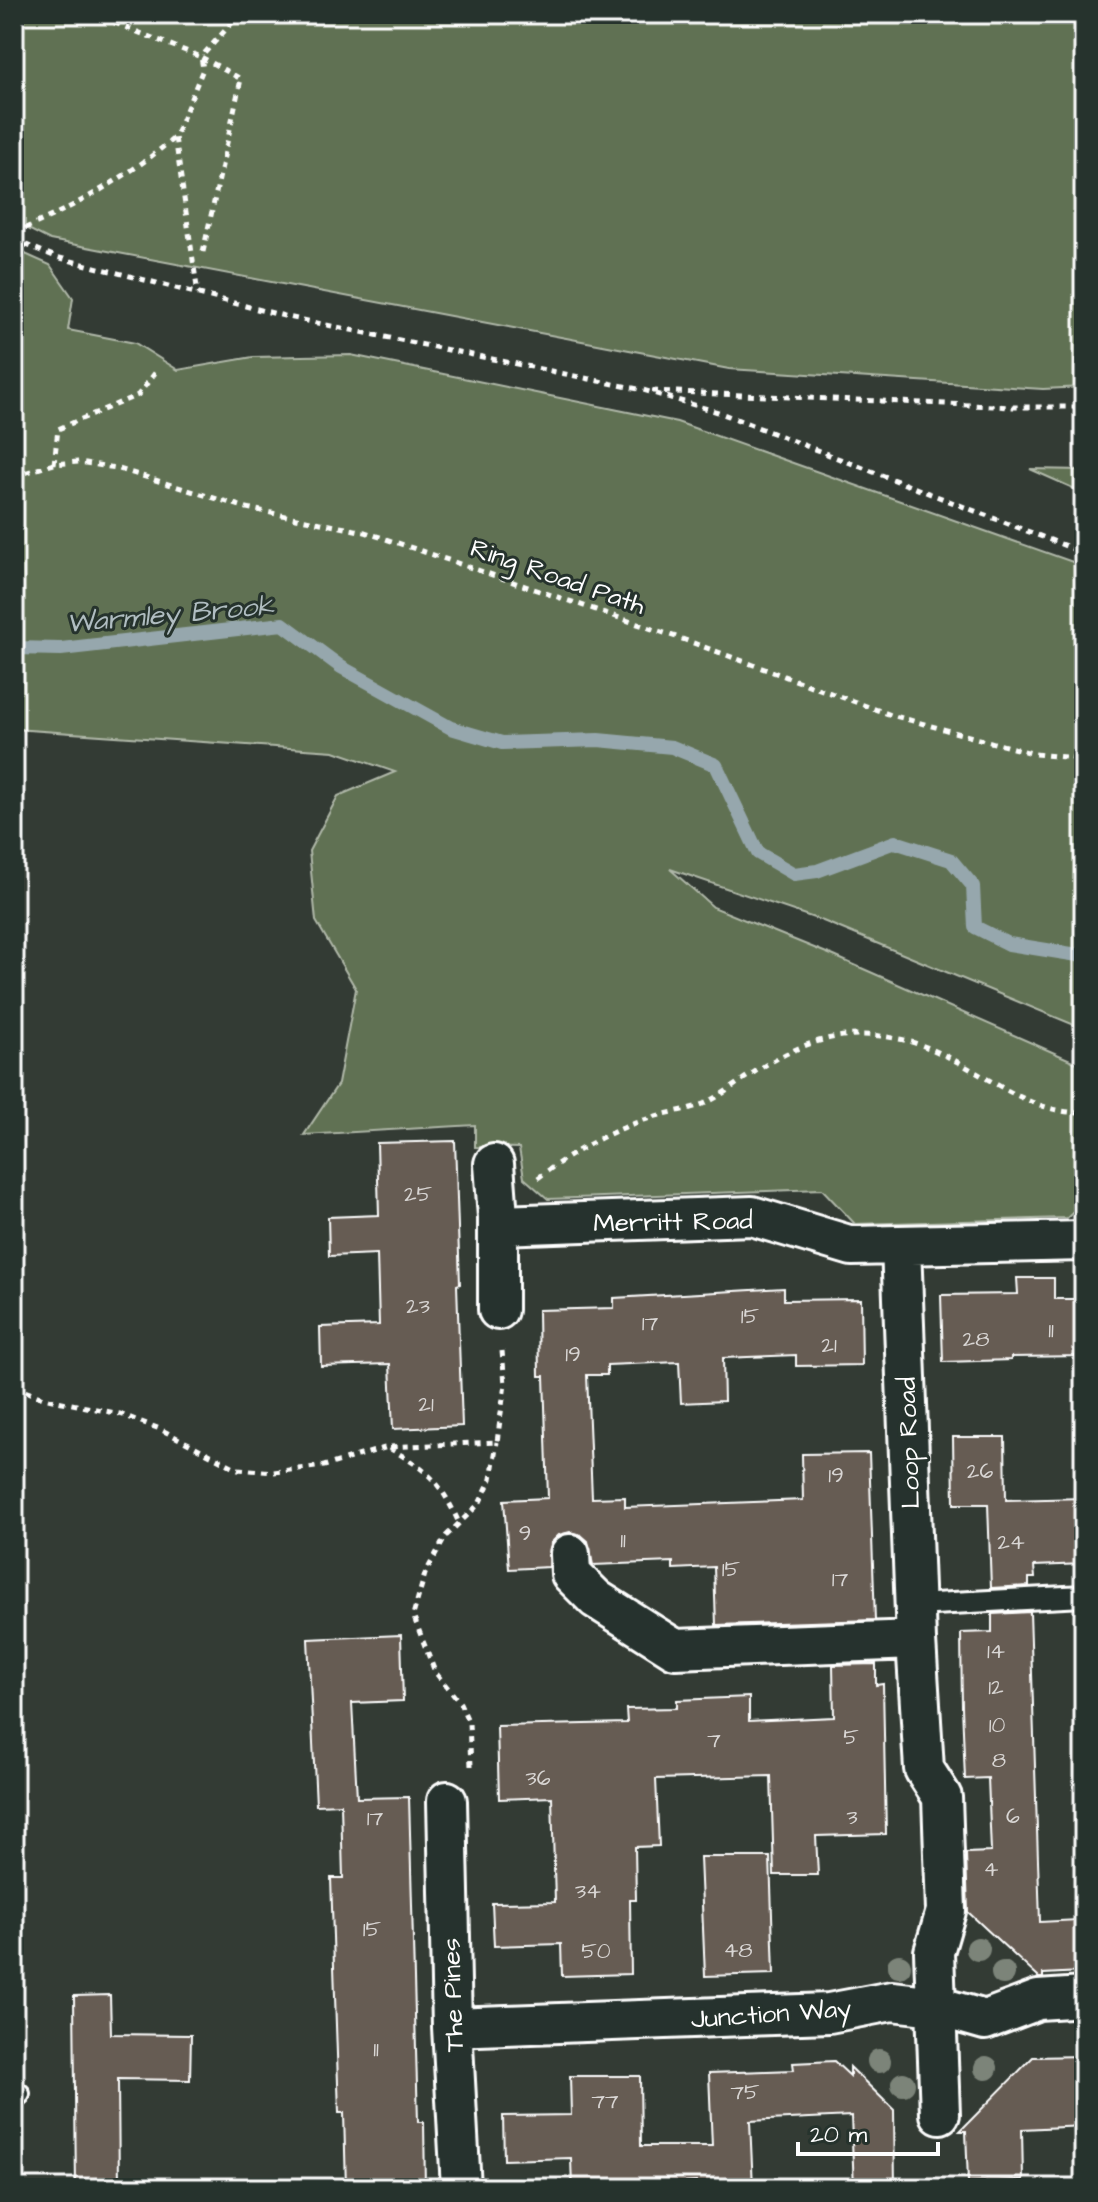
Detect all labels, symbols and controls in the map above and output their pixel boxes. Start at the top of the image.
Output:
street label: Ring Road Path [465,530,650,626]
water label: Warmley Brook [65,586,276,644]
house number: 25 [404,1179,433,1210]
street label: Merritt Road [593,1203,753,1241]
house number: 23 [406,1291,430,1322]
house number: 15 [741,1301,760,1332]
house number: 17 [642,1308,659,1339]
house number: 11 [1048,1315,1054,1346]
house number: 28 [963,1324,989,1355]
house number: 21 [821,1330,837,1361]
house number: 19 [565,1339,581,1370]
street label: Loop Road [889,1376,929,1509]
house number: 21 [418,1389,434,1420]
house number: 26 [967,1456,993,1487]
house number: 19 [828,1460,844,1491]
house number: 9 [519,1518,531,1549]
house number: 11 [620,1525,626,1556]
house number: 24 [997,1527,1025,1558]
house number: 15 [722,1554,741,1585]
house number: 17 [832,1564,849,1595]
house number: 14 [987,1636,1005,1667]
house number: 12 [988,1672,1004,1703]
house number: 10 [989,1710,1005,1741]
house number: 5 [843,1722,859,1753]
house number: 7 [707,1725,721,1756]
house number: 8 [992,1745,1006,1776]
house number: 36 [526,1763,551,1794]
house number: 6 [1006,1801,1020,1832]
house number: 3 [846,1802,858,1833]
house number: 17 [367,1803,384,1834]
house number: 4 [984,1854,999,1885]
house number: 34 [575,1876,601,1907]
house number: 15 [363,1914,382,1945]
house number: 48 [723,1935,753,1966]
house number: 50 [581,1936,611,1967]
street label: The Pines [433,1937,473,2053]
street label: Junction Way [690,1990,853,2040]
house number: 11 [373,2034,379,2065]
house number: 75 [730,2077,760,2108]
house number: 77 [591,2086,619,2117]
scale bar [798,2106,938,2156]
text: 20 m [810,2118,867,2152]

